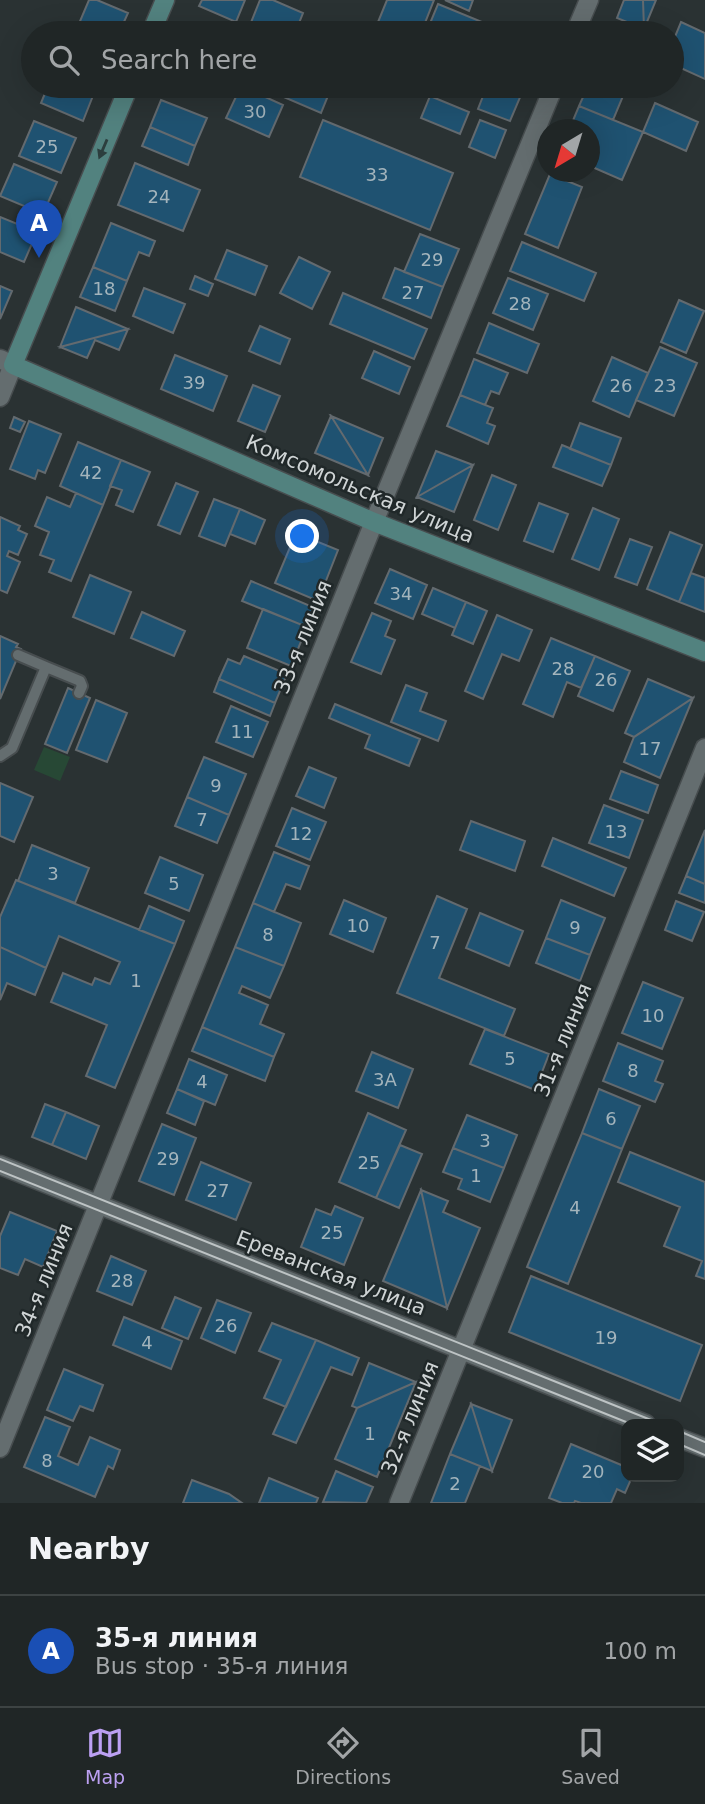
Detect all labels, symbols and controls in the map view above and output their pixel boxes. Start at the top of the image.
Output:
search box [21,21,684,98]
icon: search [45,41,83,79]
text: Search here [101,45,257,75]
house number: 30 [244,101,266,122]
north arrow [537,119,600,182]
house number: 25 [36,136,58,157]
one-way arrow [97,138,108,159]
house number: 33 [366,164,388,185]
house number: 24 [148,186,170,207]
pin: A [16,200,62,258]
house number: 29 [421,249,443,270]
house number: 18 [93,278,115,299]
house number: 27 [402,282,424,303]
house number: 28 [509,293,531,314]
house number: 39 [183,372,205,393]
house number: 26 [610,375,632,396]
house number: 23 [654,375,676,396]
street label: Комсомольская улица [242,430,478,548]
house number: 42 [80,462,102,483]
your location [285,519,319,553]
street label: 33-я линия [269,577,337,697]
house number: 34 [390,583,412,604]
house number: 28 [552,658,574,679]
house number: 26 [595,669,617,690]
house number: 11 [231,721,253,742]
house number: 17 [639,738,661,759]
house number: 9 [210,775,222,796]
house number: 7 [196,809,208,830]
house number: 13 [605,821,627,842]
house number: 12 [290,823,312,844]
house number: 3 [47,863,59,884]
house number: 5 [168,873,180,894]
house number: 10 [347,915,369,936]
house number: 9 [569,917,581,938]
house number: 8 [262,924,274,945]
house number: 7 [429,932,441,953]
house number: 1 [130,970,142,991]
street label: 31-я линия [529,980,597,1100]
house number: 10 [642,1005,664,1026]
house number: 5 [504,1048,516,1069]
house number: 8 [627,1060,639,1081]
house number: 3А [373,1069,398,1090]
house number: 4 [196,1071,208,1092]
house number: 6 [605,1108,617,1129]
house number: 3 [479,1130,491,1151]
house number: 29 [157,1148,179,1169]
house number: 25 [358,1152,380,1173]
house number: 1 [470,1165,482,1186]
house number: 27 [207,1180,229,1201]
house number: 4 [569,1197,581,1218]
street label: 34-я линия [10,1220,78,1340]
house number: 25 [321,1222,343,1243]
street label: Ереванская улица [233,1226,429,1320]
house number: 28 [111,1270,133,1291]
house number: 26 [215,1315,237,1336]
house number: 19 [595,1327,617,1348]
house number: 4 [141,1332,153,1353]
street label: 32-я линия [376,1358,444,1478]
map controls [621,1419,684,1482]
button: layers [621,1419,684,1482]
house number: 1 [364,1423,376,1444]
house number: 8 [41,1450,53,1471]
house number: 20 [582,1461,604,1482]
house number: 2 [449,1473,461,1494]
text: Nearby [28,1531,150,1566]
text: 35-я линия [95,1623,258,1653]
text: A [42,1638,60,1664]
text: 100 m [603,1638,677,1664]
text: Bus stop · 35-я линия [95,1653,348,1679]
tab: Map [85,1724,125,1788]
tab: Directions [295,1724,391,1788]
tab: Saved [561,1724,620,1788]

